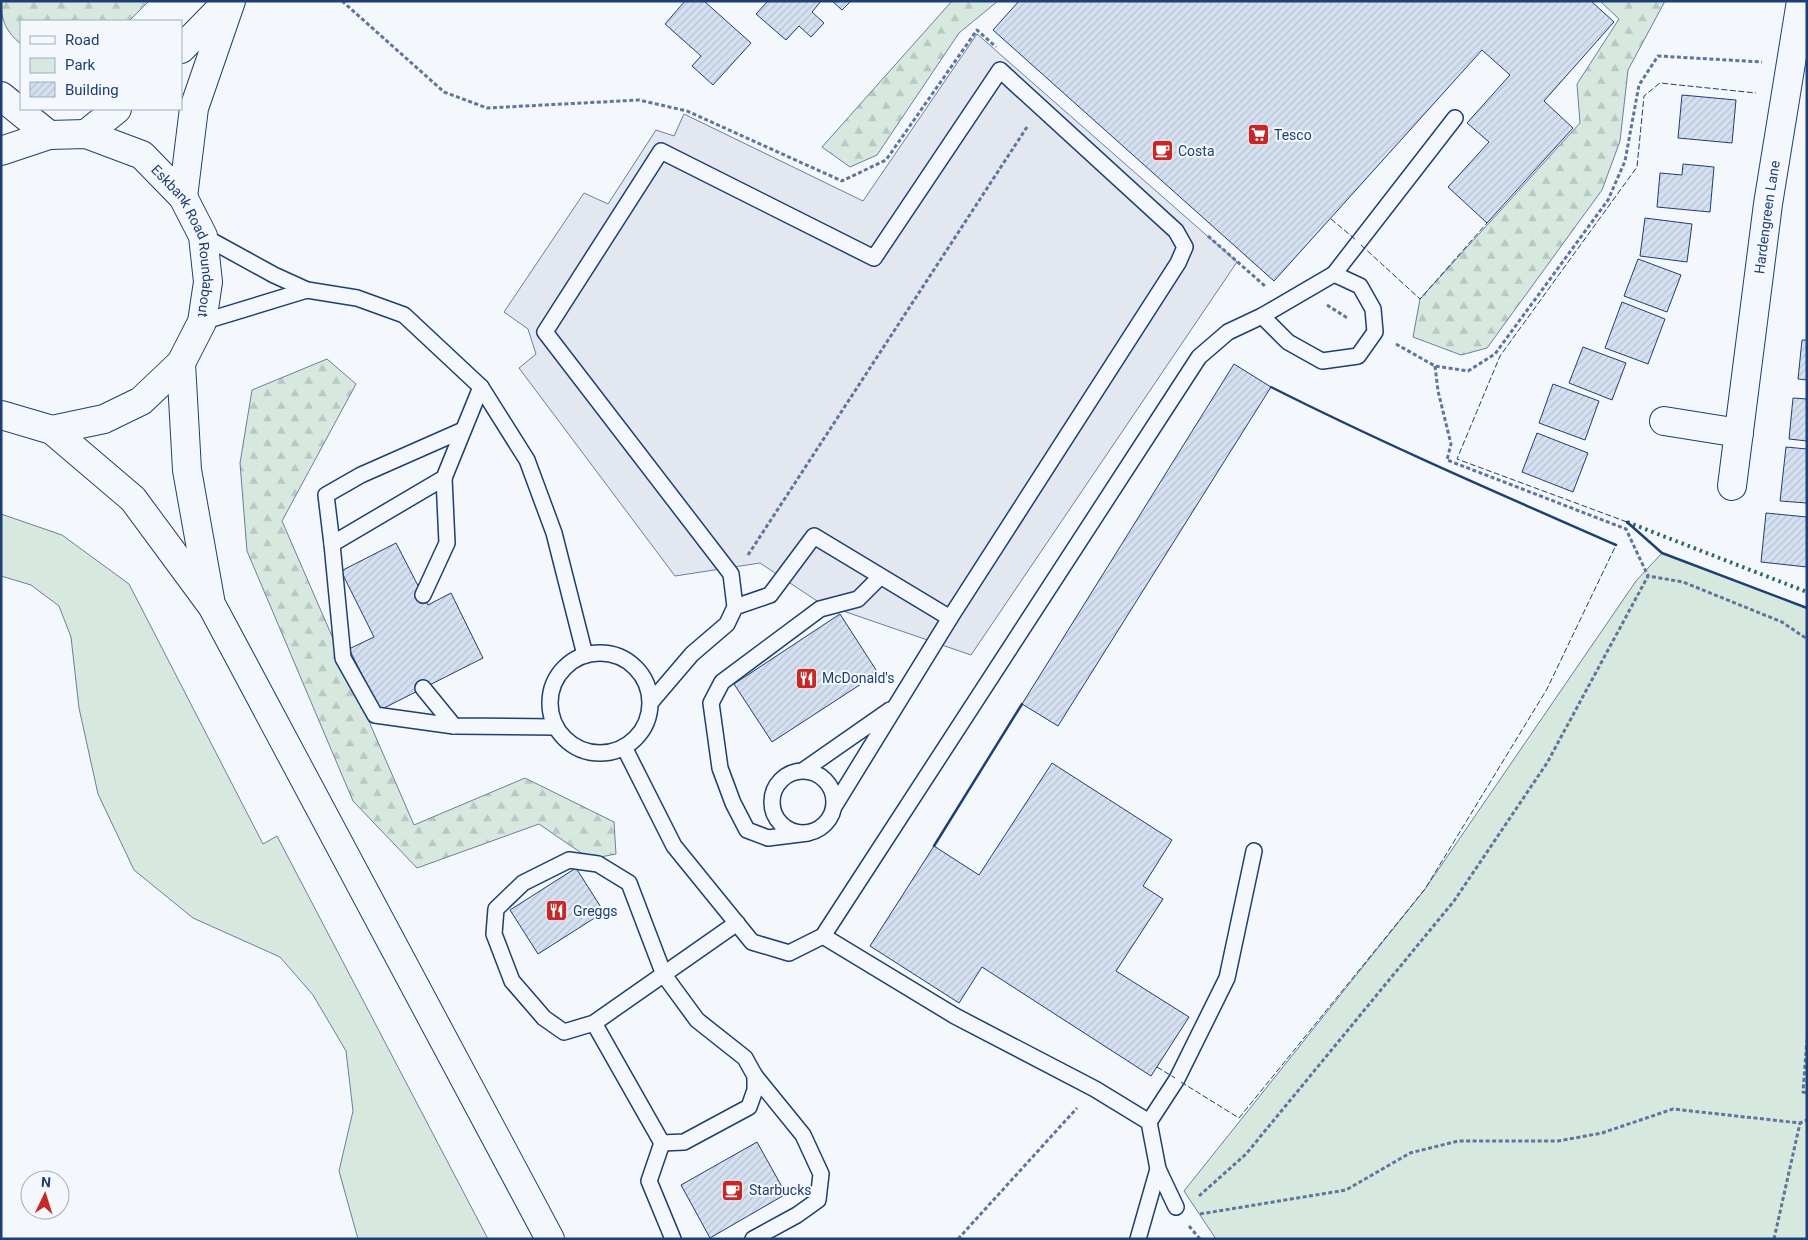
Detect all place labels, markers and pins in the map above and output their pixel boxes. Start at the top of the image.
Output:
supermarket icon: Tesco [1246,123,1270,147]
place label: Tesco [1274,127,1312,143]
cafe icon: Costa [1150,139,1174,163]
place label: Costa [1178,143,1215,159]
restaurant icon: McDonald's [794,666,818,690]
place label: McDonald's [822,670,895,686]
restaurant icon: Greggs [545,899,569,923]
place label: Greggs [573,903,618,919]
cafe icon: Starbucks [721,1178,745,1202]
place label: Starbucks [749,1182,811,1198]

